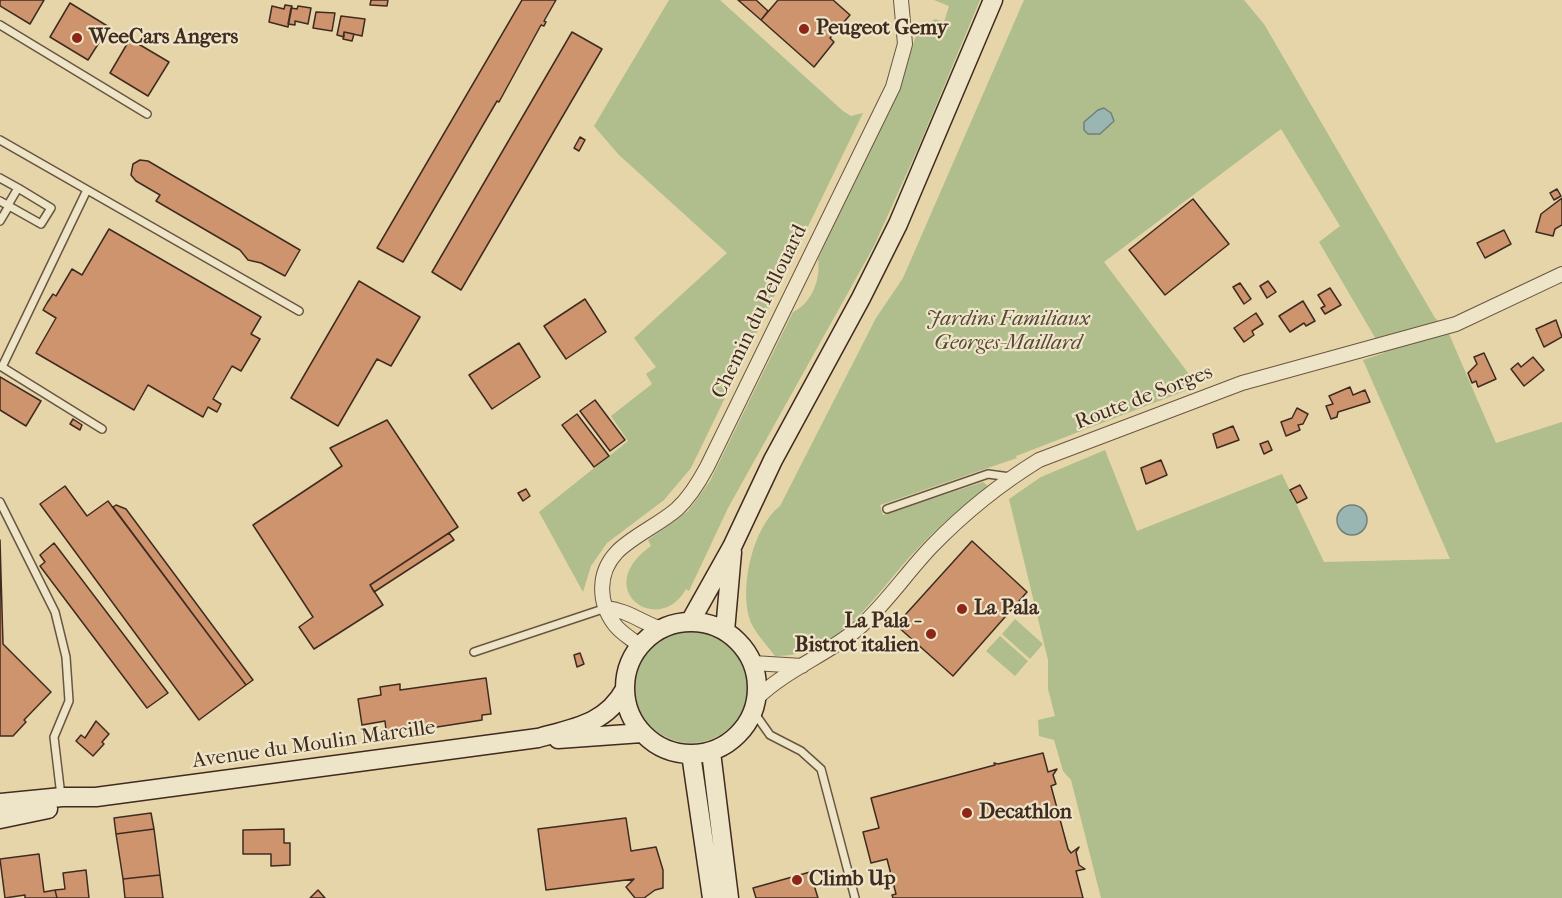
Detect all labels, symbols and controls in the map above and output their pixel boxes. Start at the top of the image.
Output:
place label: Peugeot Gemy [816,16,948,42]
marker: Peugeot Gemy [797,22,811,36]
place label: WeeCars Angers [89,25,238,51]
marker: WeeCars Angers [70,31,84,45]
street label: Chemin du Pellouard [707,221,813,403]
park label: Jardins Familiaux Georges-Maillard [926,307,1090,357]
street label: Route de Sorges [1072,360,1216,436]
place label: La Pala [974,596,1039,622]
marker: La Pala [955,602,969,616]
place label: La Pala - Bistrot italien [795,609,919,659]
marker: La Pala - Bistrot italien [924,627,938,641]
street label: Avenue du Moulin Marcille [191,715,437,775]
place label: Decathlon [979,800,1072,826]
marker: Decathlon [960,806,974,820]
place label: Climb Up [809,867,896,893]
marker: Climb Up [790,873,804,887]

